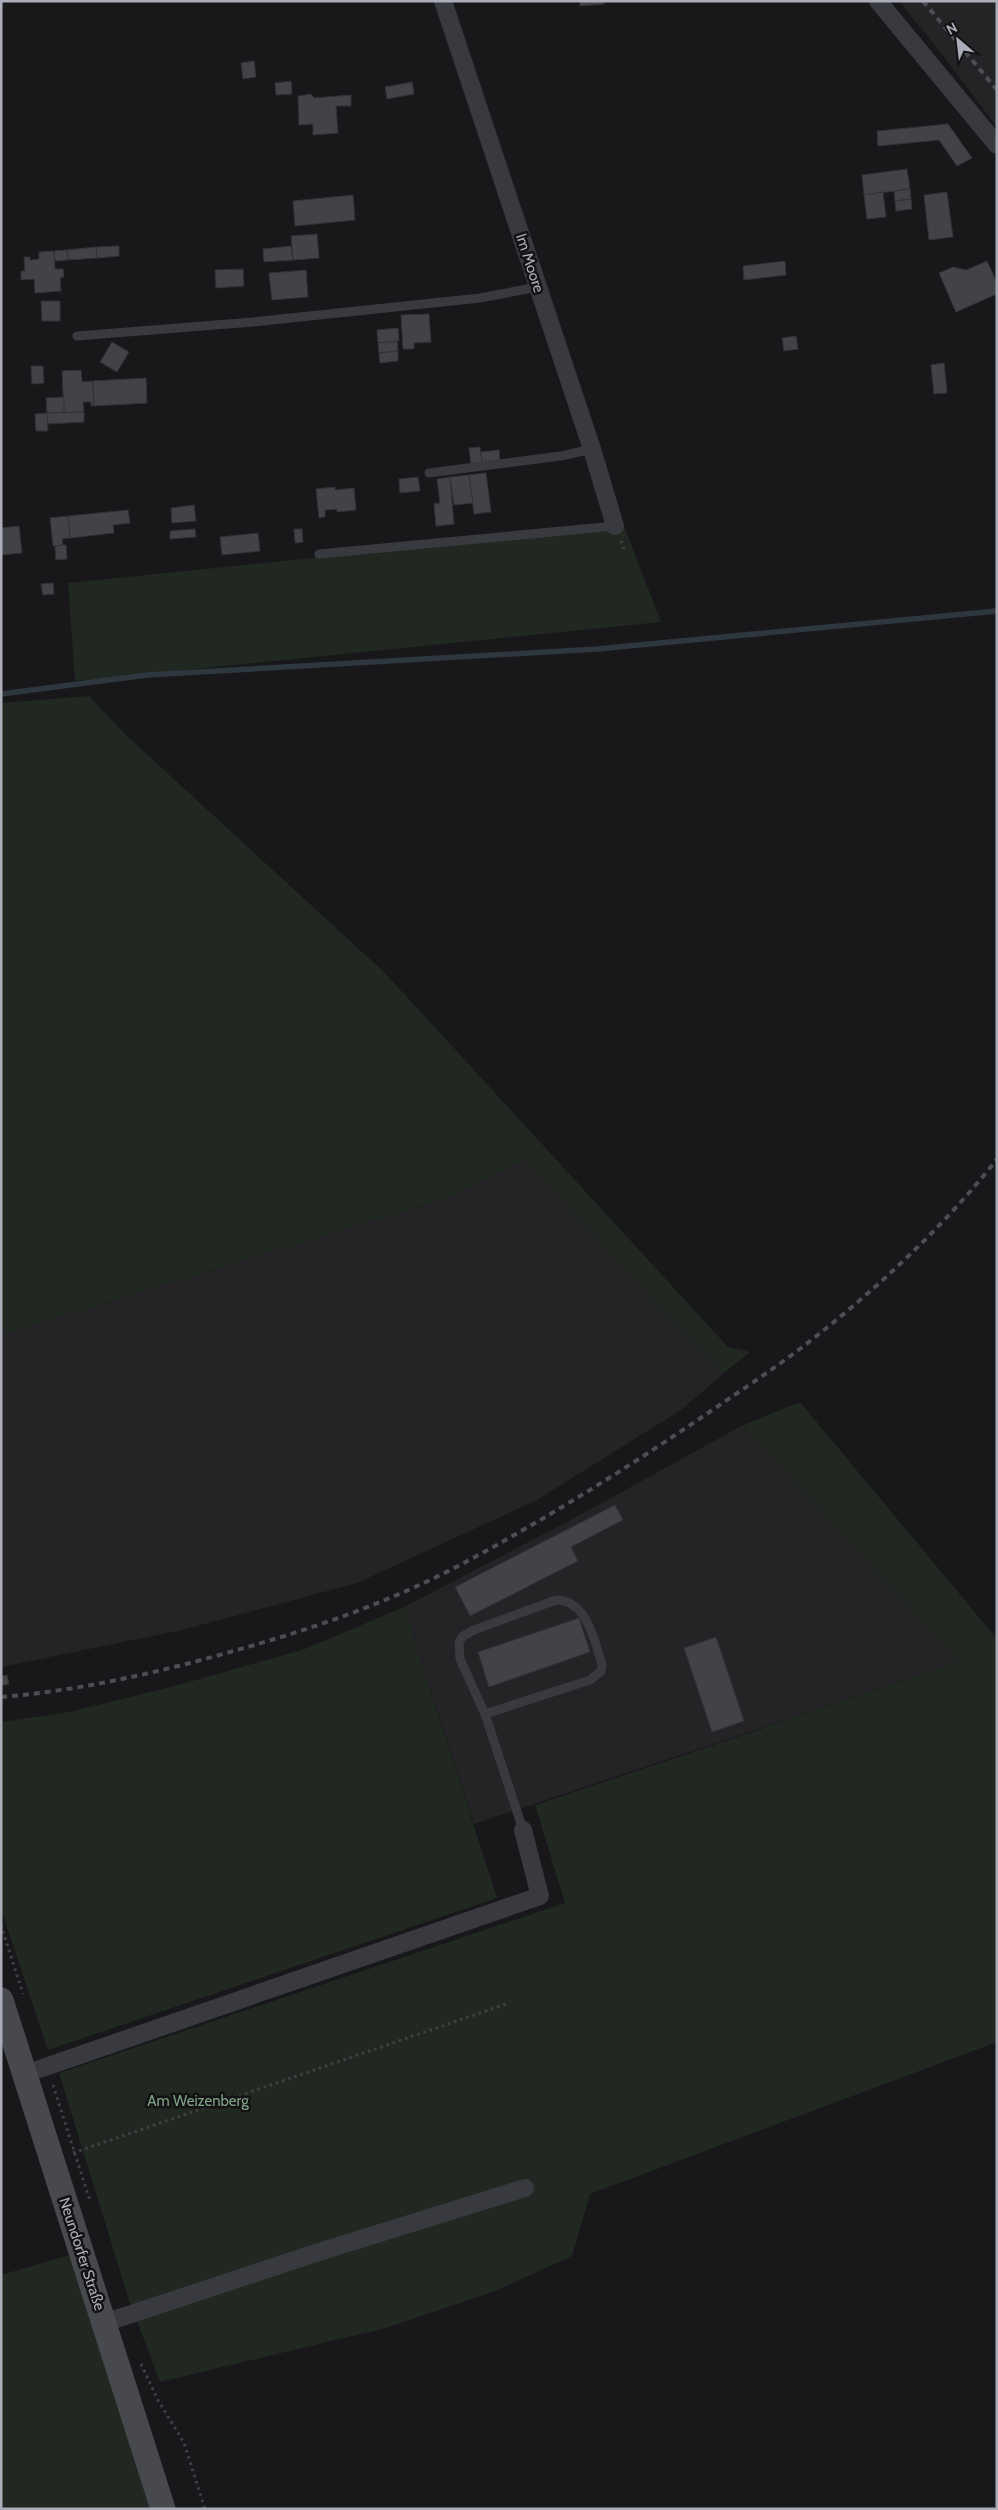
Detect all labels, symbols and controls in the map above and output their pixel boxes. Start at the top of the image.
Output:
north arrow [933,15,983,65]
text: N [943,18,960,39]
street label: Im Moore [512,231,548,295]
park label: Am Weizenberg [147,2092,249,2110]
street label: Neundorfer Straße [55,2195,109,2313]

